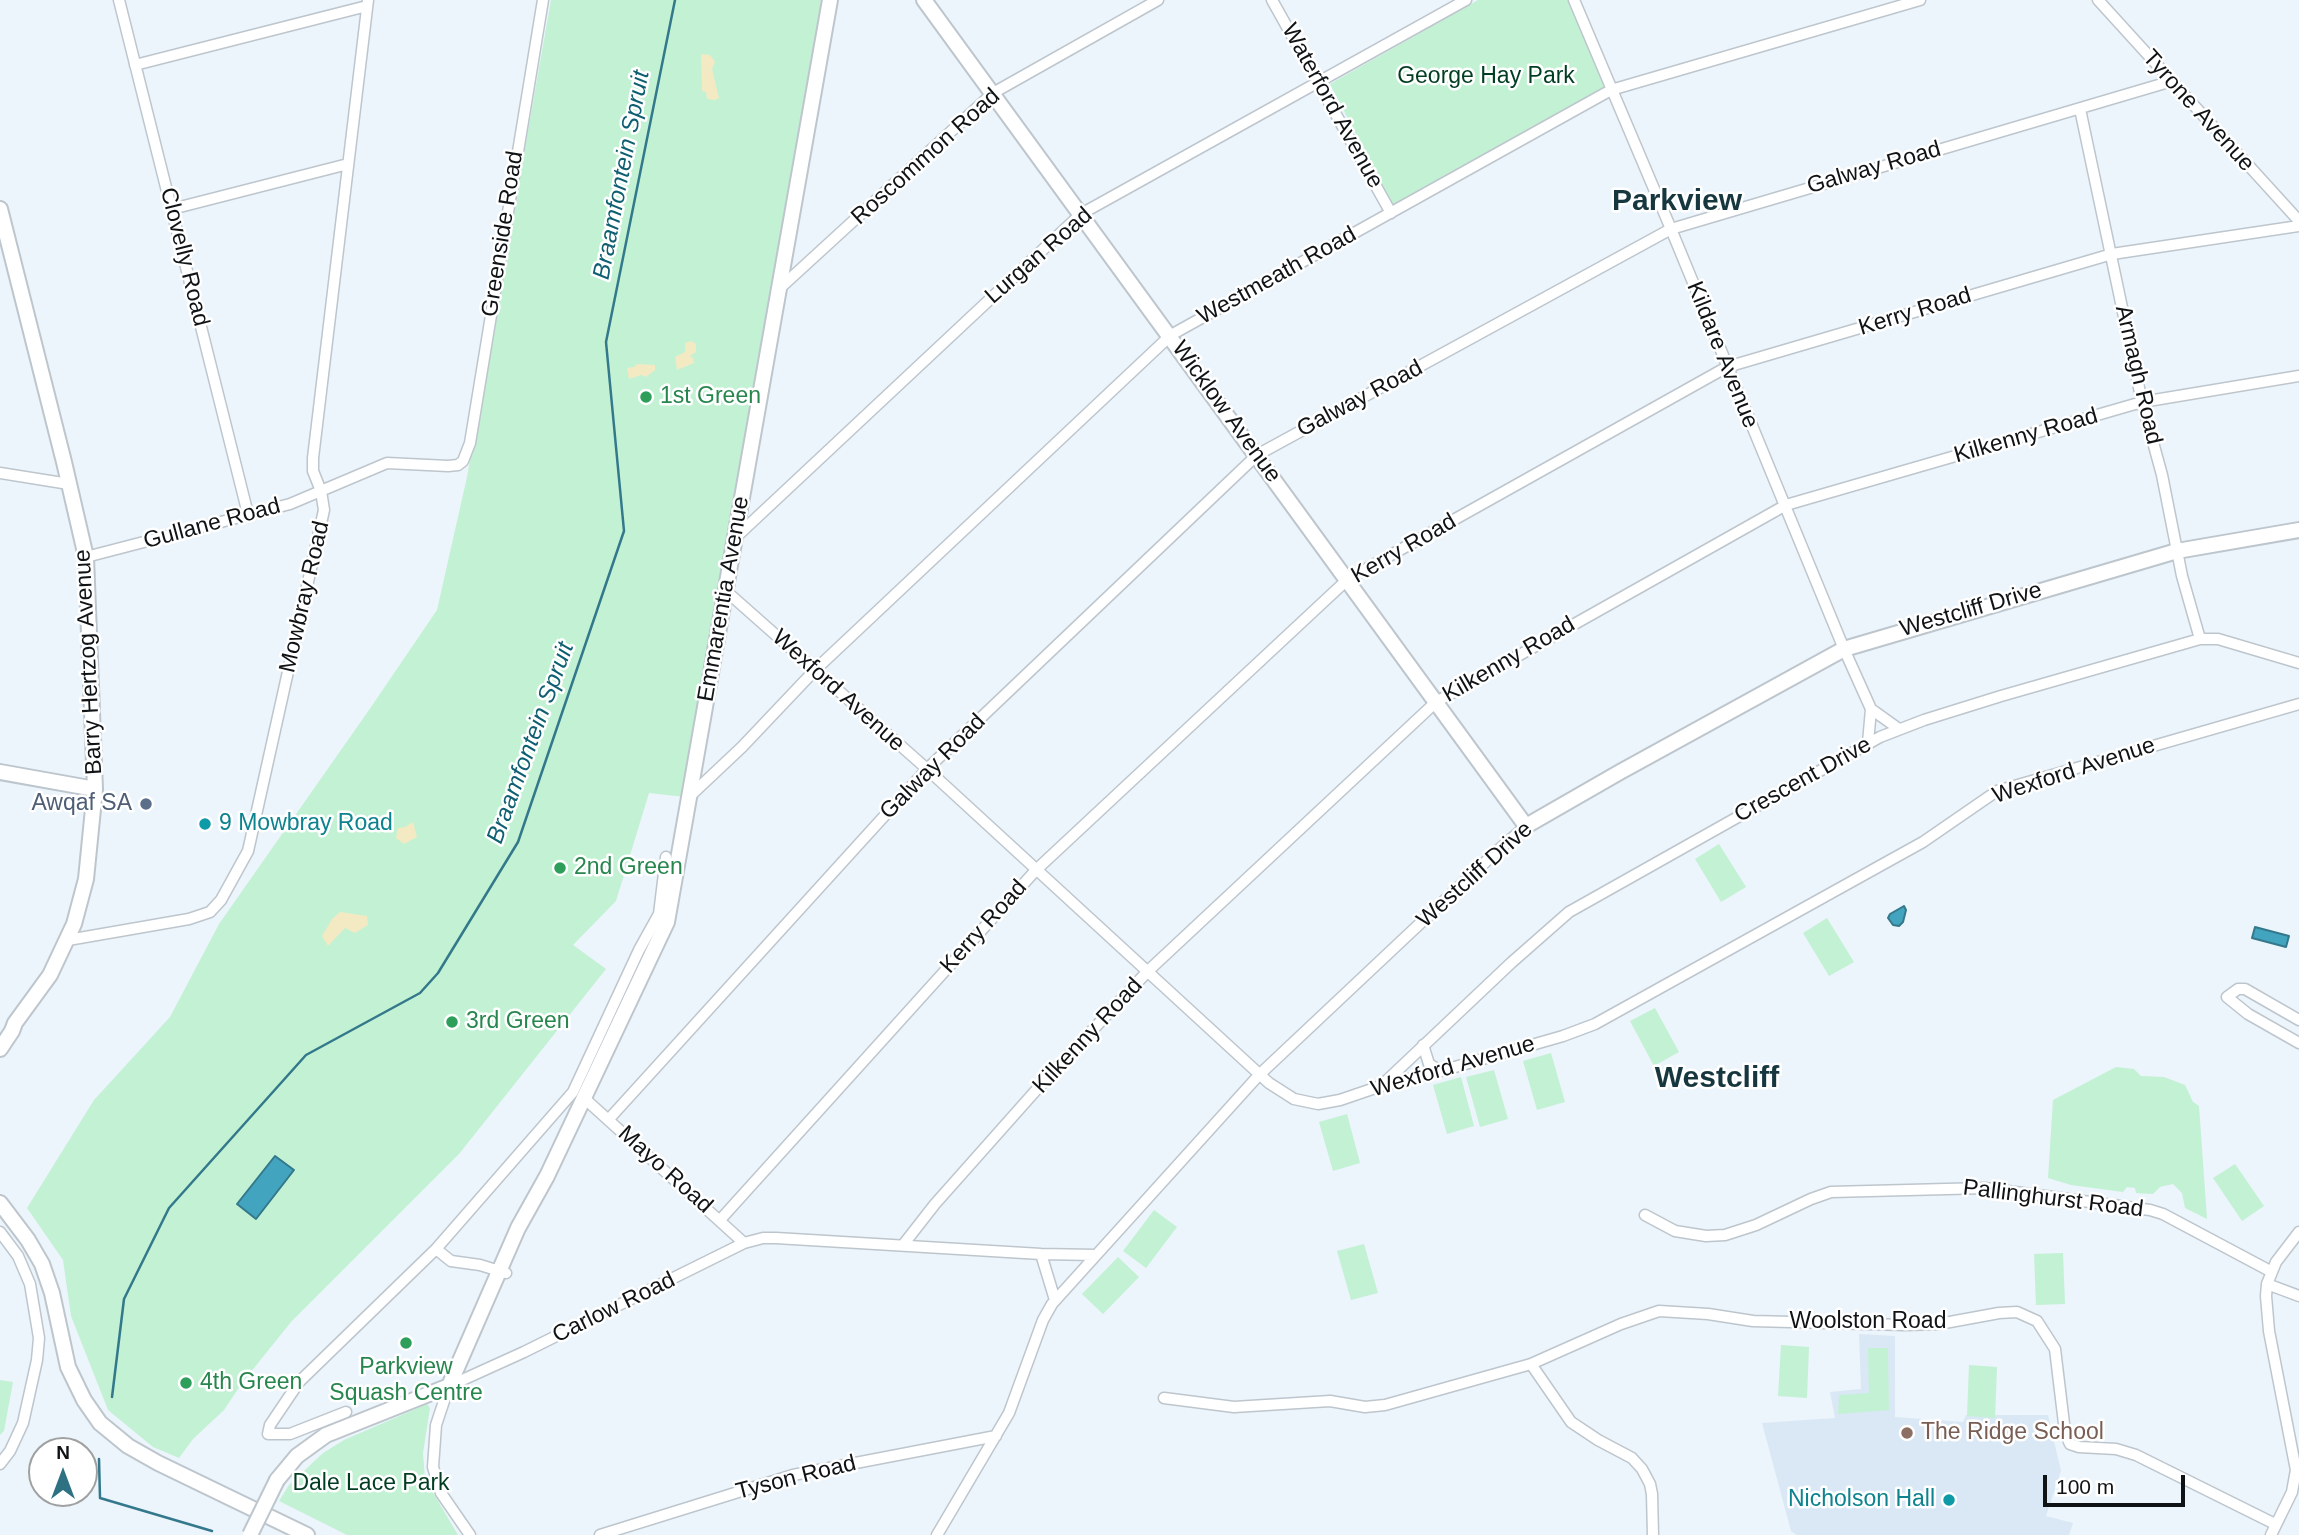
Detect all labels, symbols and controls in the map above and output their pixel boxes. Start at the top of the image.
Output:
street label: Waterford Avenue [1275,19,1389,193]
street label: Tyrone Avenue [2136,44,2260,178]
park label: George Hay Park [1397,63,1575,91]
water label: Braamfontein Spruit [588,68,656,282]
street label: Roscommon Road [846,83,1006,231]
street label: Galway Road [1804,136,1944,200]
street label: Greenside Road [476,149,530,319]
district label: Parkview [1612,184,1742,220]
street label: Clovelly Road [153,185,215,329]
street label: Lurgan Road [980,202,1098,310]
street label: Westmeath Road [1193,221,1361,331]
street label: Kildare Avenue [1680,278,1764,432]
street label: Kerry Road [1855,282,1975,342]
street label: Armagh Road [2109,303,2167,447]
street label: Wicklow Avenue [1165,336,1287,488]
street label: Galway Road [1293,354,1427,444]
place label: 1st Green [660,383,761,411]
marker: 1st Green [638,389,654,405]
street label: Kilkenny Road [1951,402,2101,470]
street label: Gullane Road [140,492,284,556]
street label: Emmarentia Avenue [692,494,756,704]
street label: Kerry Road [1347,508,1461,590]
street label: Mowbray Road [274,519,336,675]
street label: Barry Hertzog Avenue [69,549,109,775]
street label: Westcliff Drive [1897,577,2045,643]
street label: Kilkenny Road [1438,611,1580,709]
street label: Wexford Avenue [766,624,910,758]
water label: Braamfontein Spruit [481,638,581,848]
street label: Galway Road [874,708,992,826]
street label: Crescent Drive [1730,731,1876,829]
street label: Wexford Avenue [1989,732,2159,810]
place label: Awqaf SA [31,790,132,818]
marker: Awqaf SA [138,796,154,812]
place label: 9 Mowbray Road [219,810,393,838]
marker: 9 Mowbray Road [197,816,213,832]
street label: Westcliff Drive [1411,816,1539,934]
place label: 2nd Green [574,854,683,882]
marker: 2nd Green [552,860,568,876]
street label: Kerry Road [935,875,1033,979]
street label: Kilkenny Road [1027,972,1149,1100]
place label: 3rd Green [466,1008,570,1036]
marker: 3rd Green [444,1014,460,1030]
street label: Wexford Avenue [1368,1030,1538,1104]
district label: Westcliff [1655,1061,1779,1097]
street label: Mayo Road [612,1120,718,1220]
street label: Pallinghurst Road [1961,1174,2145,1224]
street label: Carlow Road [548,1266,680,1350]
street label: Woolston Road [1790,1308,1946,1336]
marker: Parkview Squash Centre [398,1335,414,1351]
place label: Parkview Squash Centre [329,1354,483,1408]
place label: 4th Green [200,1369,302,1397]
marker: 4th Green [178,1375,194,1391]
place label: The Ridge School [1921,1419,2104,1447]
marker: The Ridge School [1899,1425,1915,1441]
north arrow [28,1437,98,1507]
text: N [56,1442,70,1463]
street label: Tyson Road [733,1450,859,1506]
scale bar [2047,1462,2189,1506]
park label: Dale Lace Park [292,1470,450,1498]
text: 100 m [2056,1475,2114,1498]
place label: Nicholson Hall [1788,1486,1935,1514]
marker: Nicholson Hall [1941,1492,1957,1508]

